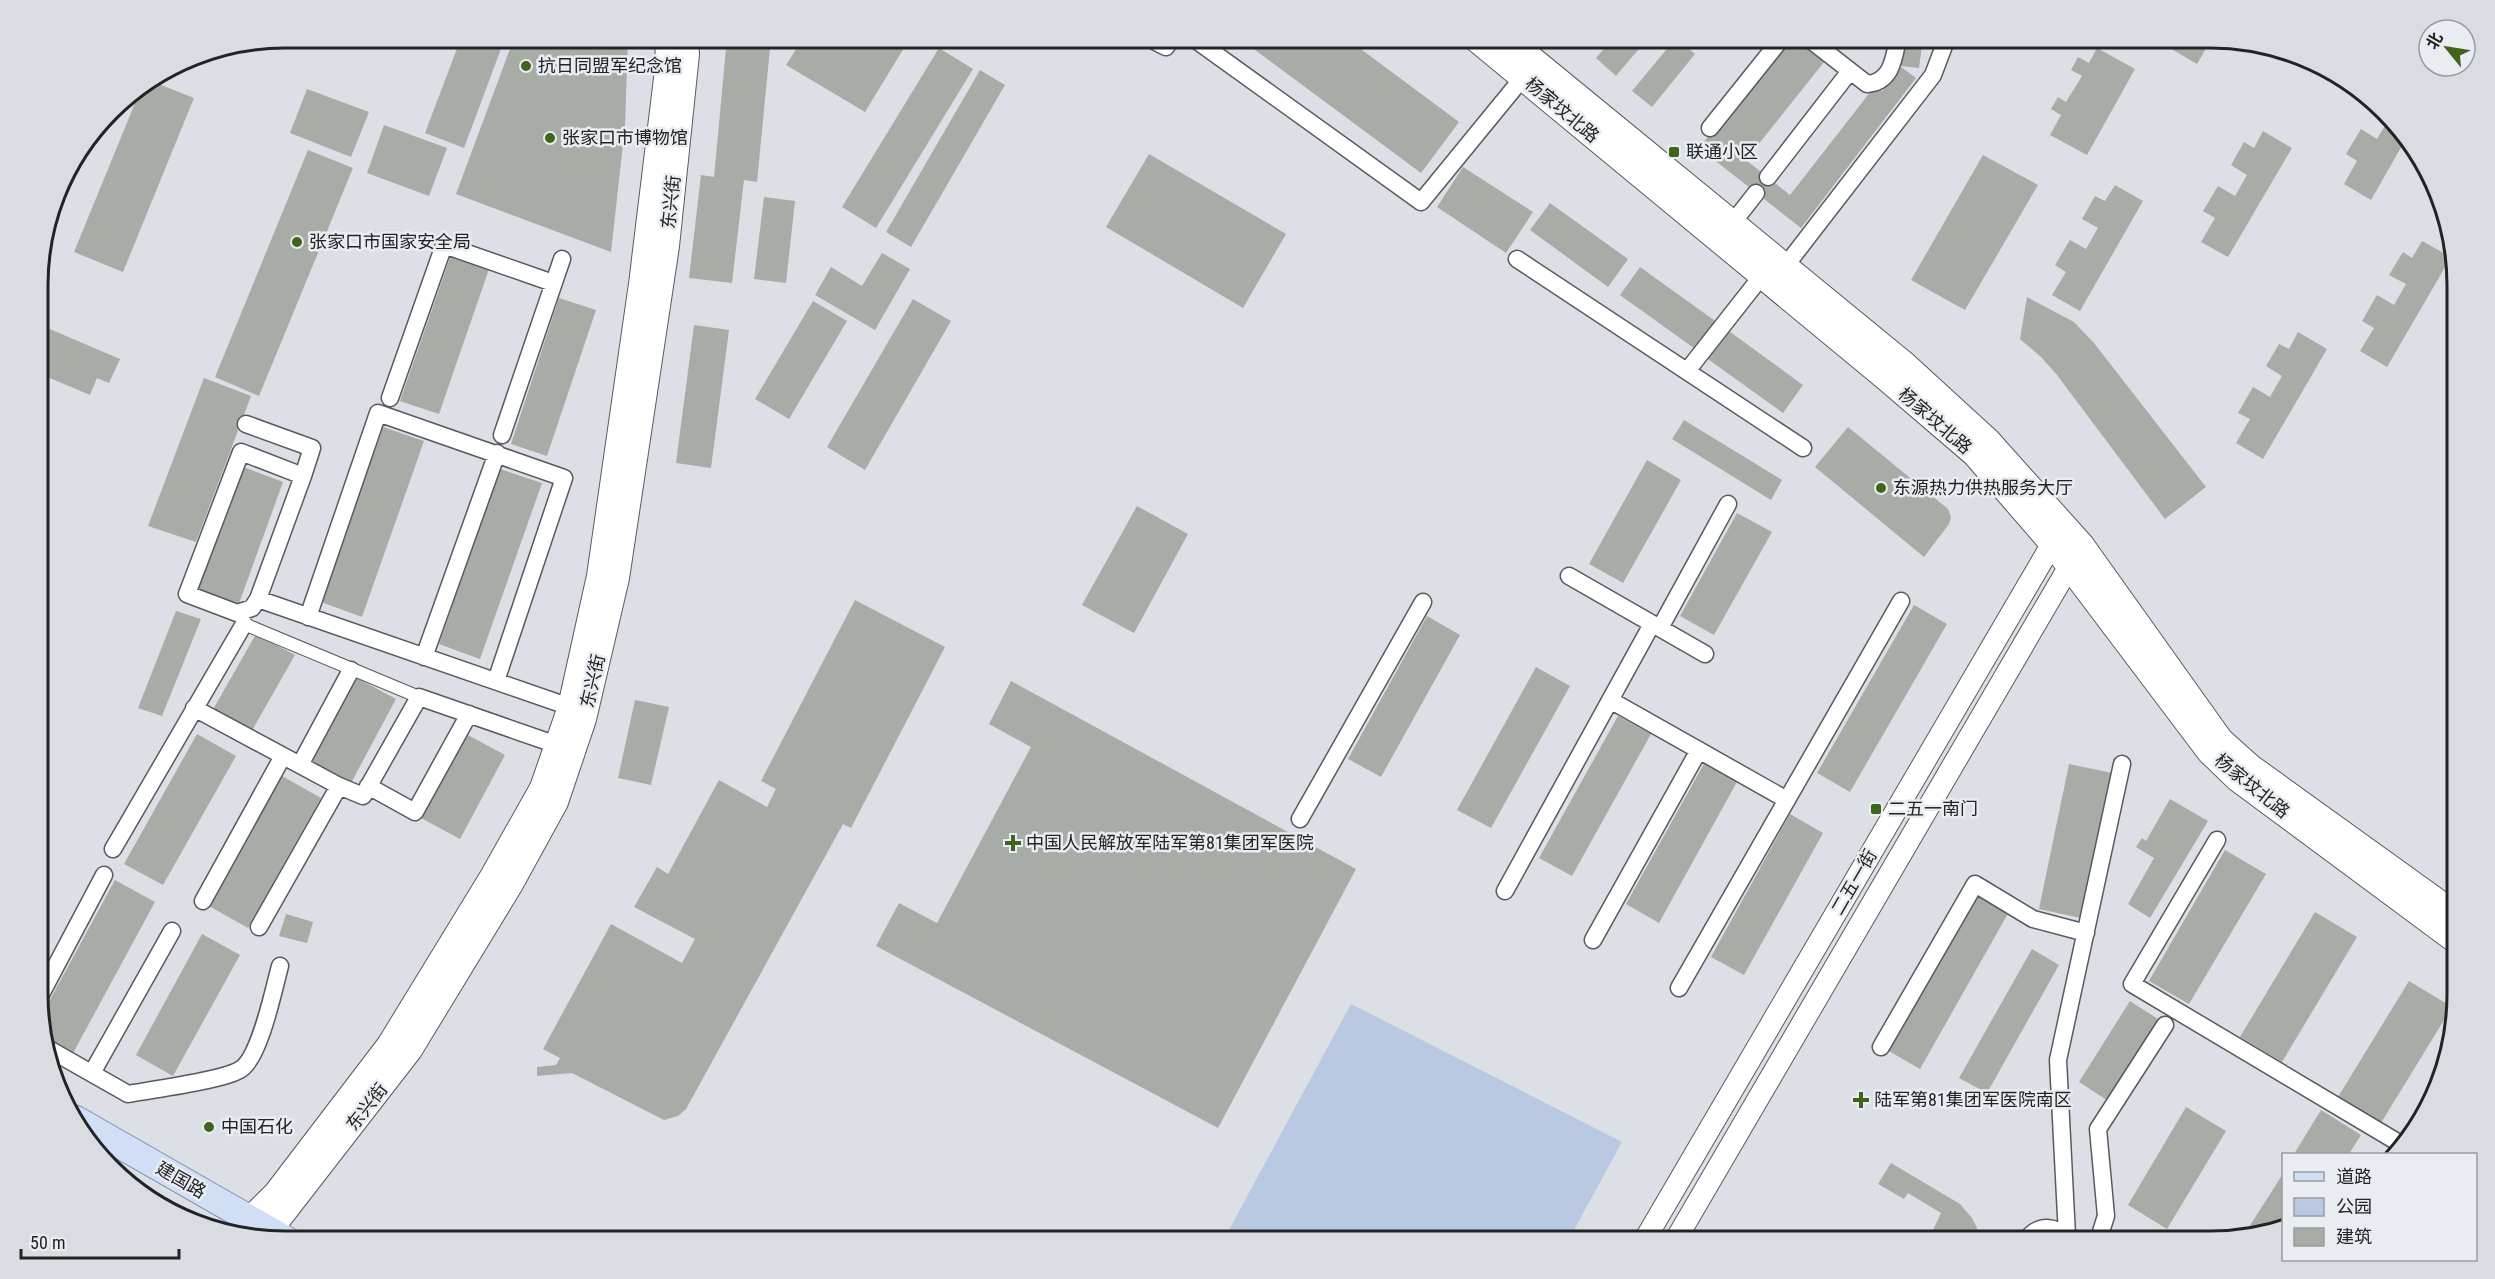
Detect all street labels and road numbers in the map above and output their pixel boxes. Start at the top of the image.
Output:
street label: 杨家坟北路 [1521,73,1604,147]
street label: 东兴街 [657,174,684,230]
street label: 杨家坟北路 [1894,383,1976,458]
street label: 东兴街 [576,652,609,710]
street label: 杨家坟北路 [2211,749,2294,822]
street label: 二五一街 [1826,845,1881,918]
street label: 东兴街 [342,1079,392,1134]
street label: 建国路 [153,1157,210,1202]

